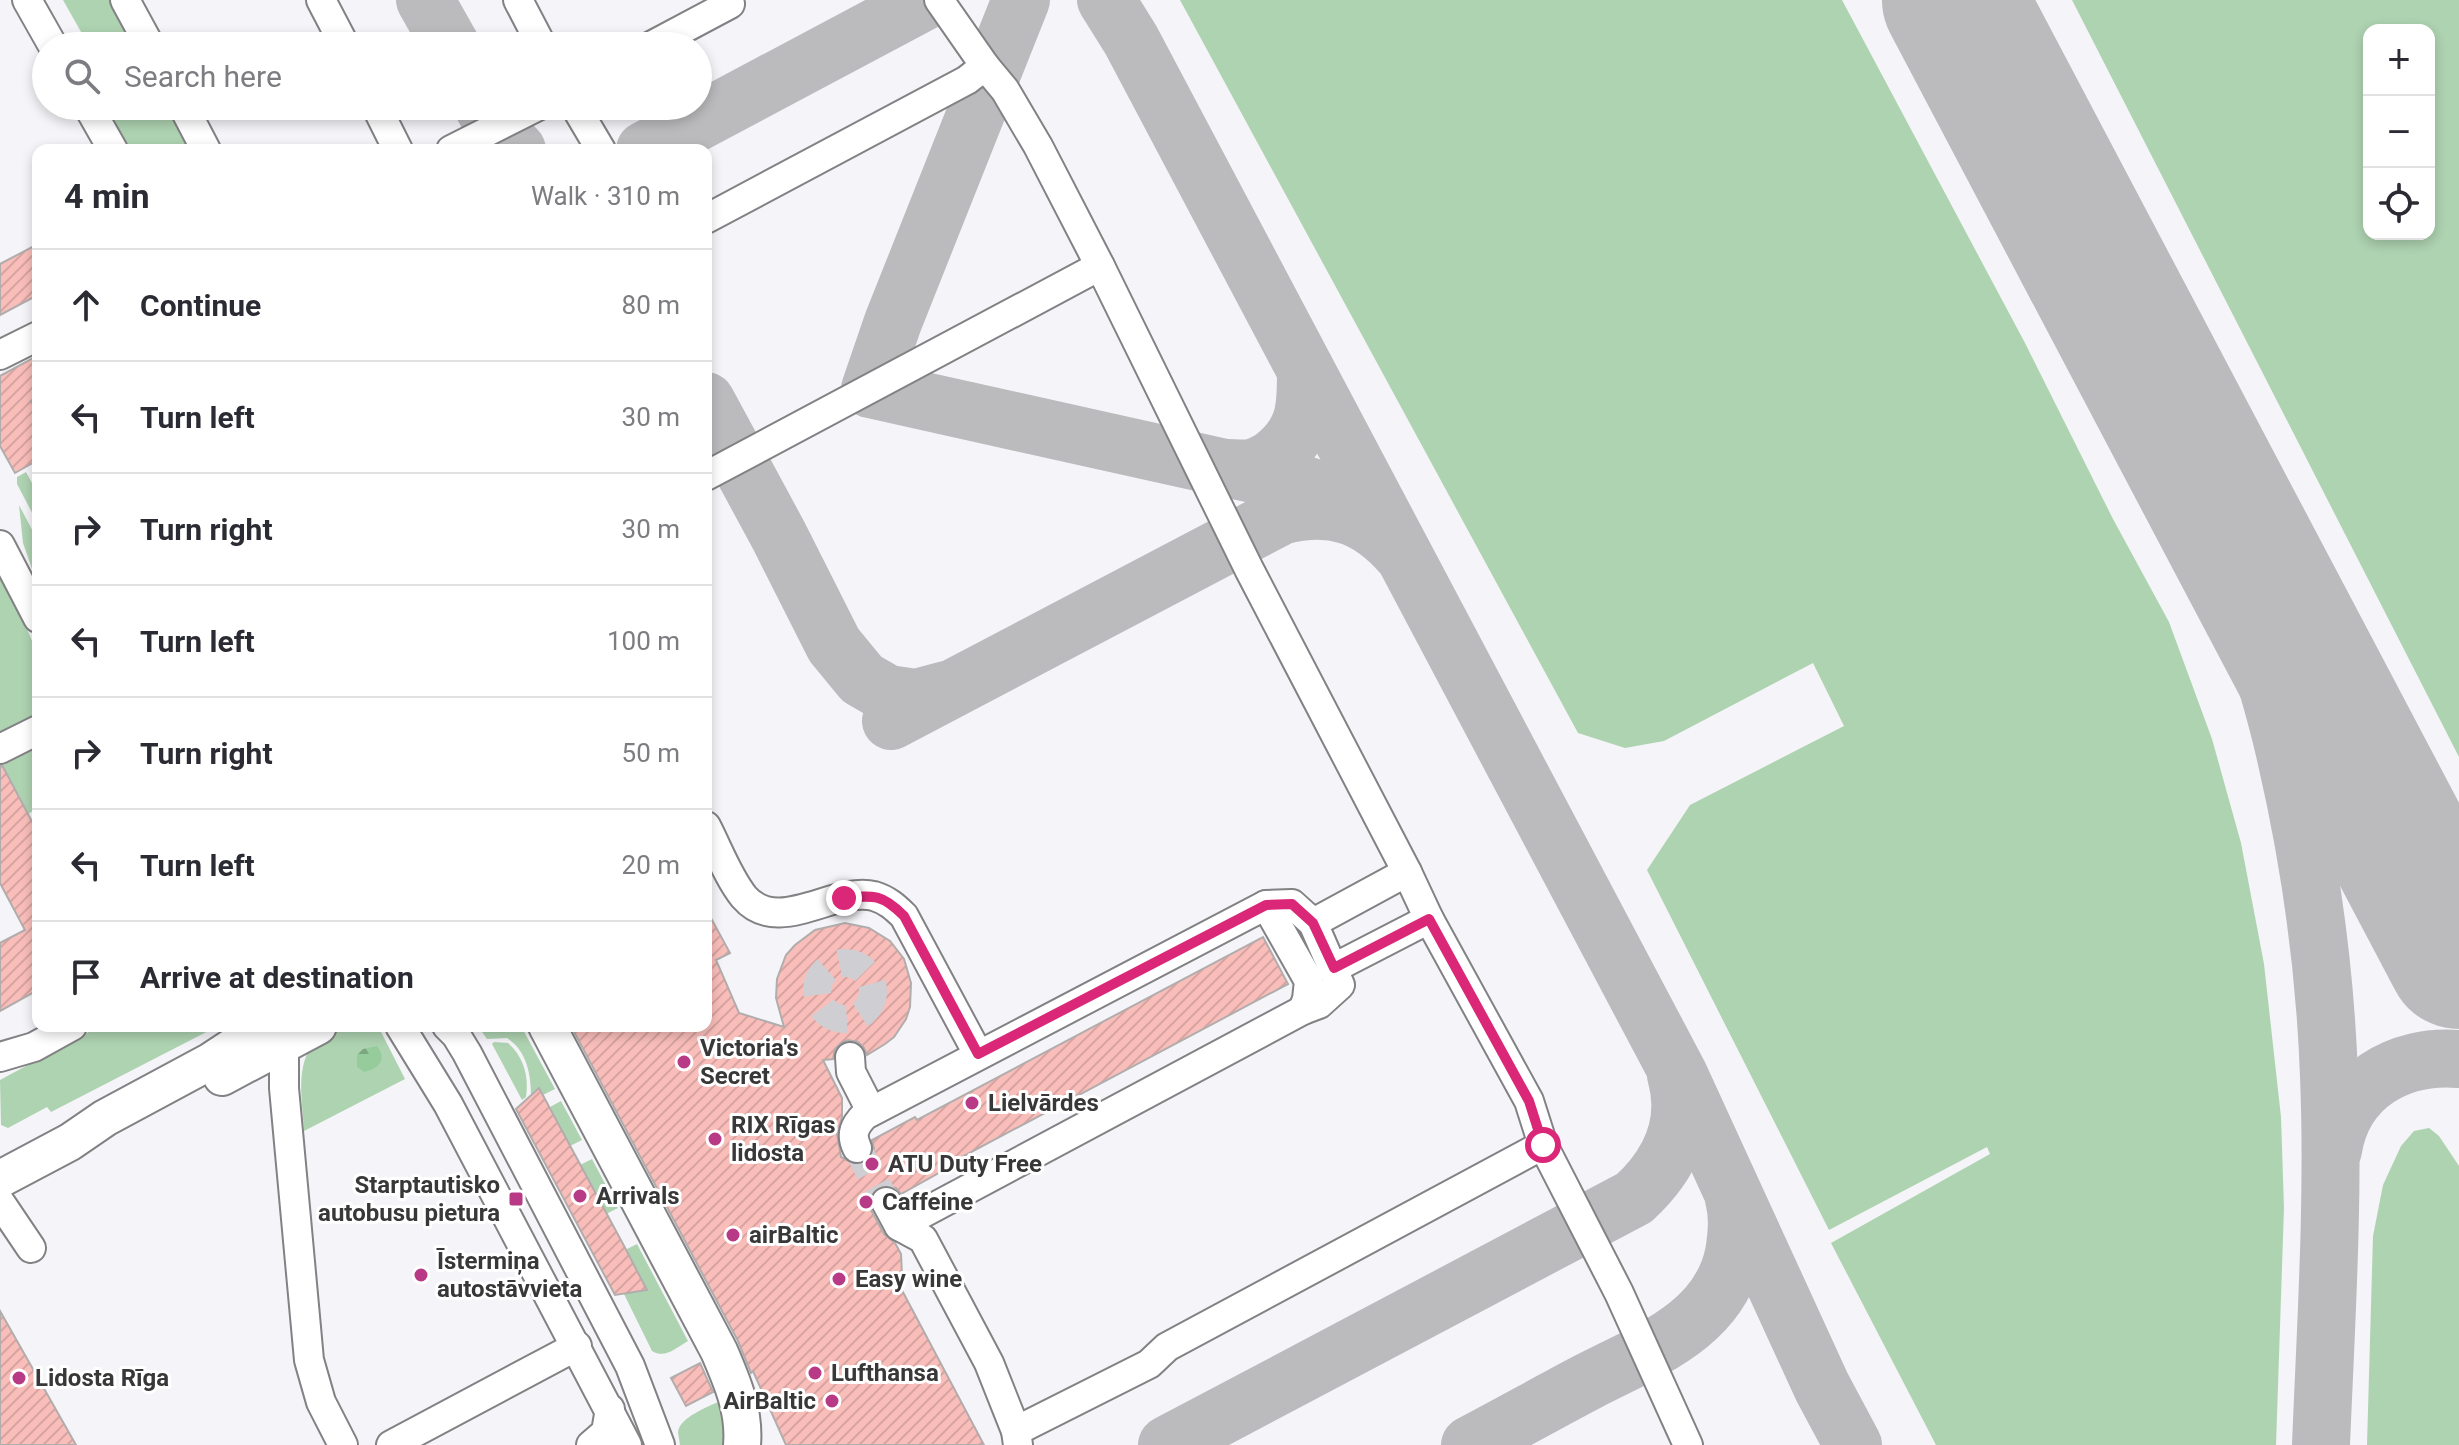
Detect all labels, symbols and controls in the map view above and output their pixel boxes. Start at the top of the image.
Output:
map controls [2363,24,2435,240]
button: + [2363,24,2435,96]
search box [32,32,712,120]
icon: search [60,54,104,98]
text: Search here [124,59,282,94]
button: − [2363,96,2435,168]
button: locate [2363,168,2435,240]
text: 4 min [64,176,149,216]
text: Walk · 310 m [531,181,680,211]
icon: ahead [64,283,108,327]
text: Continue [140,288,261,323]
text: 80 m [622,290,680,320]
icon: left [64,395,108,439]
text: Turn left [140,400,255,435]
text: 30 m [622,402,680,432]
icon: right [64,507,108,551]
text: Turn right [140,512,273,547]
text: 30 m [622,514,680,544]
icon: left [64,619,108,663]
text: Turn left [140,624,255,659]
text: 100 m [607,626,680,656]
icon: right [64,731,108,775]
text: Turn right [140,736,273,771]
text: 50 m [622,738,680,768]
icon: left [64,843,108,887]
text: Turn left [140,848,255,883]
text: 20 m [622,850,680,880]
route end [826,880,862,916]
icon: arrive [64,955,108,999]
text: Arrive at destination [140,960,414,995]
place label: Victoria's Secret [700,1034,799,1090]
marker: Victoria's Secret [675,1053,693,1071]
place label: Lielvārdes [988,1089,1099,1117]
marker: Lielvārdes [963,1094,981,1112]
place label: RIX Rīgas lidosta [731,1111,836,1167]
route start [1525,1127,1561,1163]
marker: RIX Rīgas lidosta [706,1130,724,1148]
place label: ATU Duty Free [888,1150,1042,1178]
marker: ATU Duty Free [863,1155,881,1173]
place label: Starptautisko autobusu pietura [318,1171,500,1227]
place label: Arrivals [596,1182,680,1210]
marker: Arrivals [571,1187,589,1205]
place label: Caffeine [882,1188,973,1216]
marker: Starptautisko autobusu pietura [507,1190,525,1208]
marker: Caffeine [857,1193,875,1211]
place label: airBaltic [749,1221,838,1249]
marker: airBaltic [724,1226,742,1244]
place label: Īstermiņa autostāvvieta [436,1247,582,1303]
place label: Easy wine [855,1265,962,1293]
marker: Īstermiņa autostāvvieta [412,1266,430,1284]
marker: Easy wine [830,1270,848,1288]
place label: Lufthansa [831,1359,939,1387]
place label: Lidosta Rīga [35,1364,169,1392]
marker: Lufthansa [806,1364,824,1382]
marker: Lidosta Rīga [10,1369,28,1387]
place label: AirBaltic [723,1387,816,1415]
marker: AirBaltic [823,1392,841,1410]

